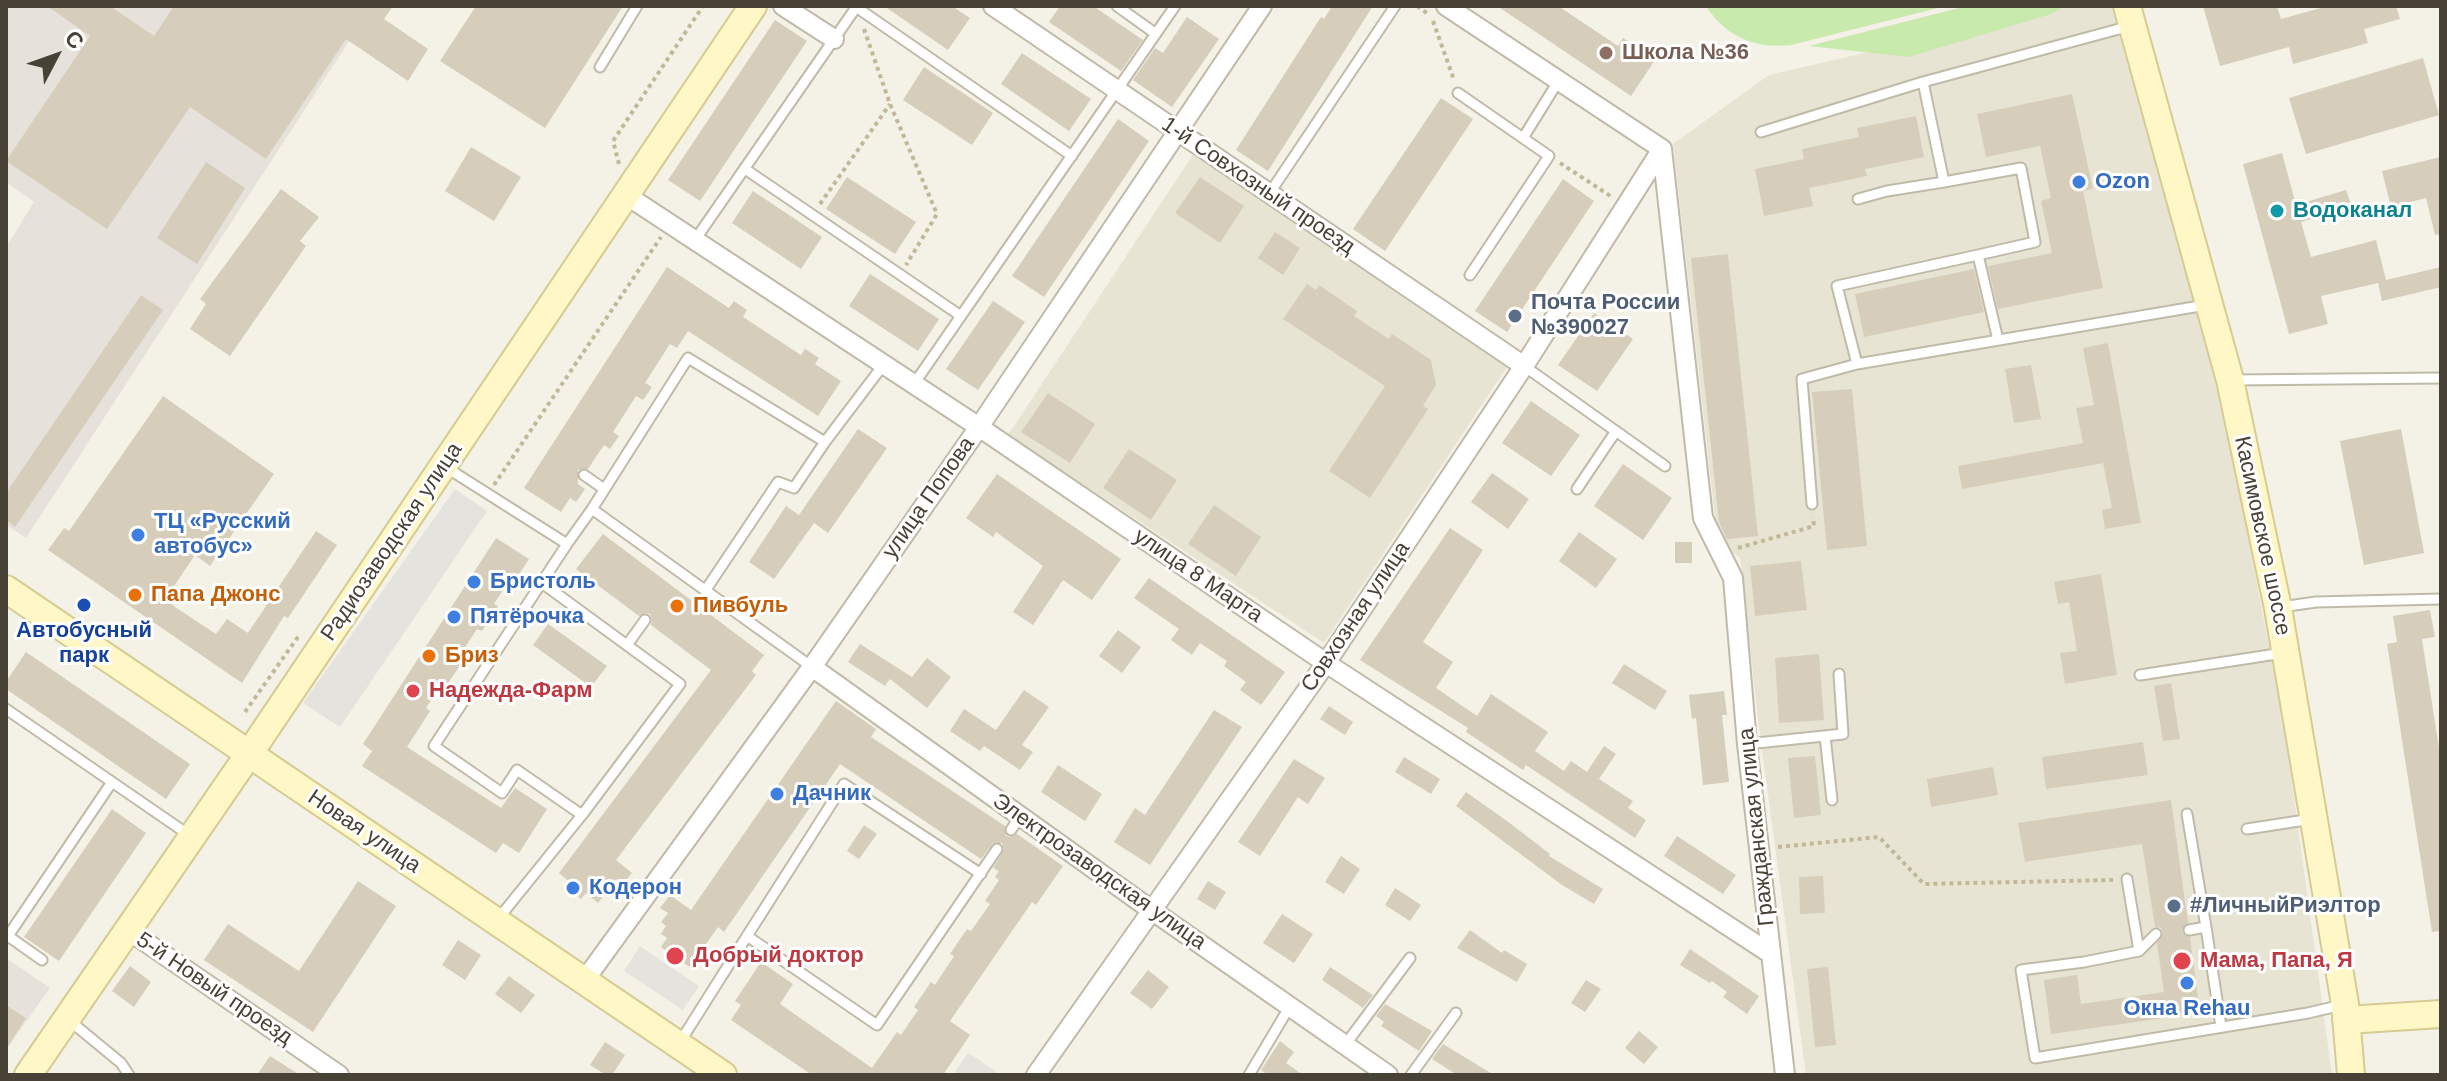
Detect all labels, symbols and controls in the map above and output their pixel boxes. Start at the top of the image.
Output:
north arrow [16,16,96,96]
text: С [60,26,89,54]
place label: Школа №36 [1622,40,1749,66]
marker: Школа №36 [1597,44,1615,62]
street label: 1-й Совхозный проезд [1156,111,1360,261]
place label: Ozon [2095,169,2150,195]
marker: Ozon [2070,173,2088,191]
place label: Водоканал [2293,198,2412,224]
marker: Водоканал [2268,202,2286,220]
place label: Почта России №390027 [1531,290,1680,342]
marker: Почта России №390027 [1506,307,1524,325]
street label: улица Попова [877,432,981,564]
street label: Касимовское шоссе [2228,434,2296,638]
street label: Радиозаводская улица [316,438,468,646]
place label: ТЦ «Русский автобус» [154,509,291,560]
street label: улица 8 Марта [1129,523,1267,629]
marker: ТЦ «Русский автобус» [129,526,147,544]
street label: Совхозная улица [1296,537,1416,697]
place label: Бристоль [490,569,596,595]
marker: Бристоль [465,573,483,591]
place label: Папа Джонс [151,582,280,608]
marker: Папа Джонс [126,586,144,604]
place label: Пивбуль [693,593,788,619]
marker: Автобусный парк [75,596,93,614]
marker: Пивбуль [668,597,686,615]
place label: Пятёрочка [470,604,584,630]
marker: Пятёрочка [445,608,463,626]
place label: Автобусный парк [16,618,152,670]
place label: Бриз [445,643,499,669]
marker: Бриз [420,647,438,665]
place label: Надежда-Фарм [429,678,593,704]
marker: Надежда-Фарм [404,682,422,700]
street label: Гражданская улица [1733,727,1781,927]
place label: Дачник [793,781,871,807]
street label: Новая улица [303,785,425,879]
marker: Дачник [768,785,786,803]
street label: Электрозаводская улица [987,788,1211,956]
place label: Кодерон [589,875,682,901]
marker: Кодерон [564,879,582,897]
place label: #ЛичныйРиэлтор [2190,893,2381,919]
marker: #ЛичныйРиэлтор [2165,897,2183,915]
street label: 5-й Новый проезд [131,927,297,1051]
place label: Добрый доктор [693,943,864,969]
marker: Добрый доктор [664,945,686,967]
place label: Мама, Папа, Я [2200,948,2353,974]
marker: Мама, Папа, Я [2171,950,2193,972]
marker: Окна Rehau [2178,974,2196,992]
place label: Окна Rehau [2124,996,2250,1022]

